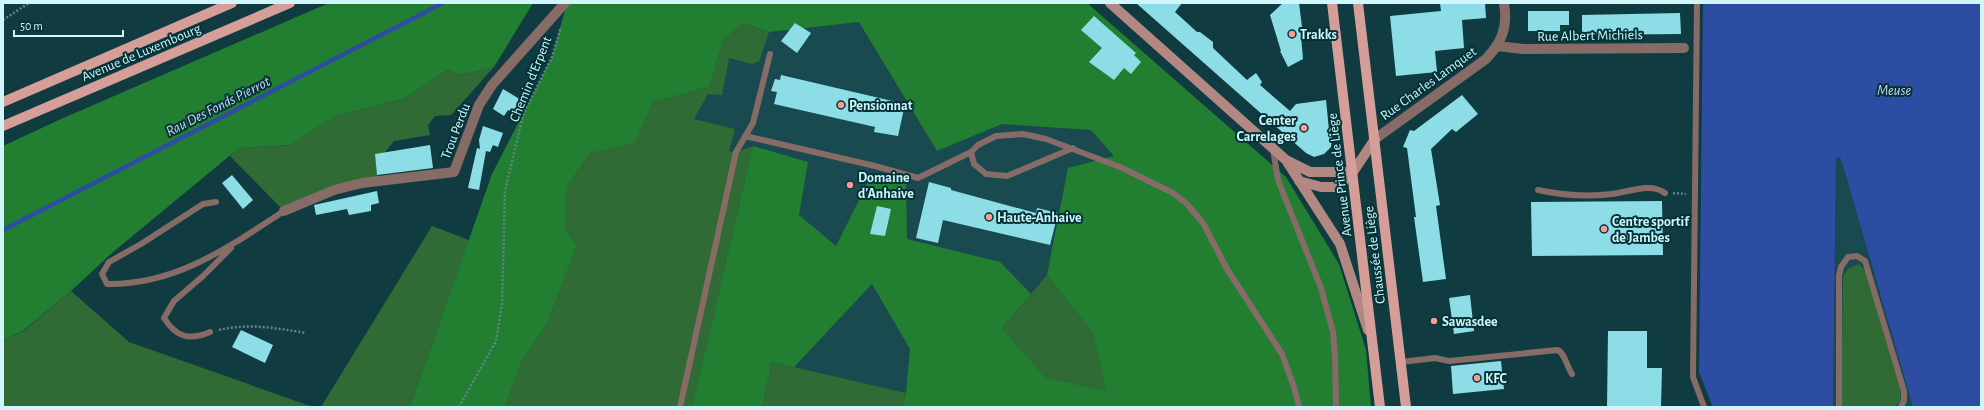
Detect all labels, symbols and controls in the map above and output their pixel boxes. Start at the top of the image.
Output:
scale bar [14,12,123,38]
text: 50 m [20,20,43,32]
street label: Avenue de Luxembourg [80,21,203,84]
place label: Trakks [1300,28,1337,42]
street label: Rue Albert Michiels [1537,28,1643,44]
marker: Trakks [1287,29,1297,39]
street label: Chemin d'Erpent [507,34,555,124]
street label: Rue Charles Lamquet [1378,44,1480,123]
water label: Rau Des Fonds Pierrot [164,74,273,139]
water label: Meuse [1877,83,1911,98]
place label: Pensionnat [849,99,913,113]
marker: Pensionnat [836,100,846,110]
street label: Trou Perdu [439,101,473,161]
street label: Avenue Prince de Liège [1325,112,1355,237]
place label: Center Carrelages [1236,114,1296,144]
marker: Center Carrelages [1299,123,1309,133]
place label: Domaine d'Anhaive [858,171,914,201]
marker: Domaine d'Anhaive [845,180,855,190]
street label: Chaussée de Liège [1362,205,1388,305]
place label: Haute-Anhaive [997,211,1082,225]
marker: Haute-Anhaive [984,212,994,222]
place label: Centre sportif de Jambes [1612,215,1690,245]
marker: Centre sportif de Jambes [1599,224,1609,234]
place label: Sawasdee [1442,315,1498,329]
marker: Sawasdee [1429,316,1439,326]
place label: KFC [1485,372,1508,386]
marker: KFC [1472,373,1482,383]

